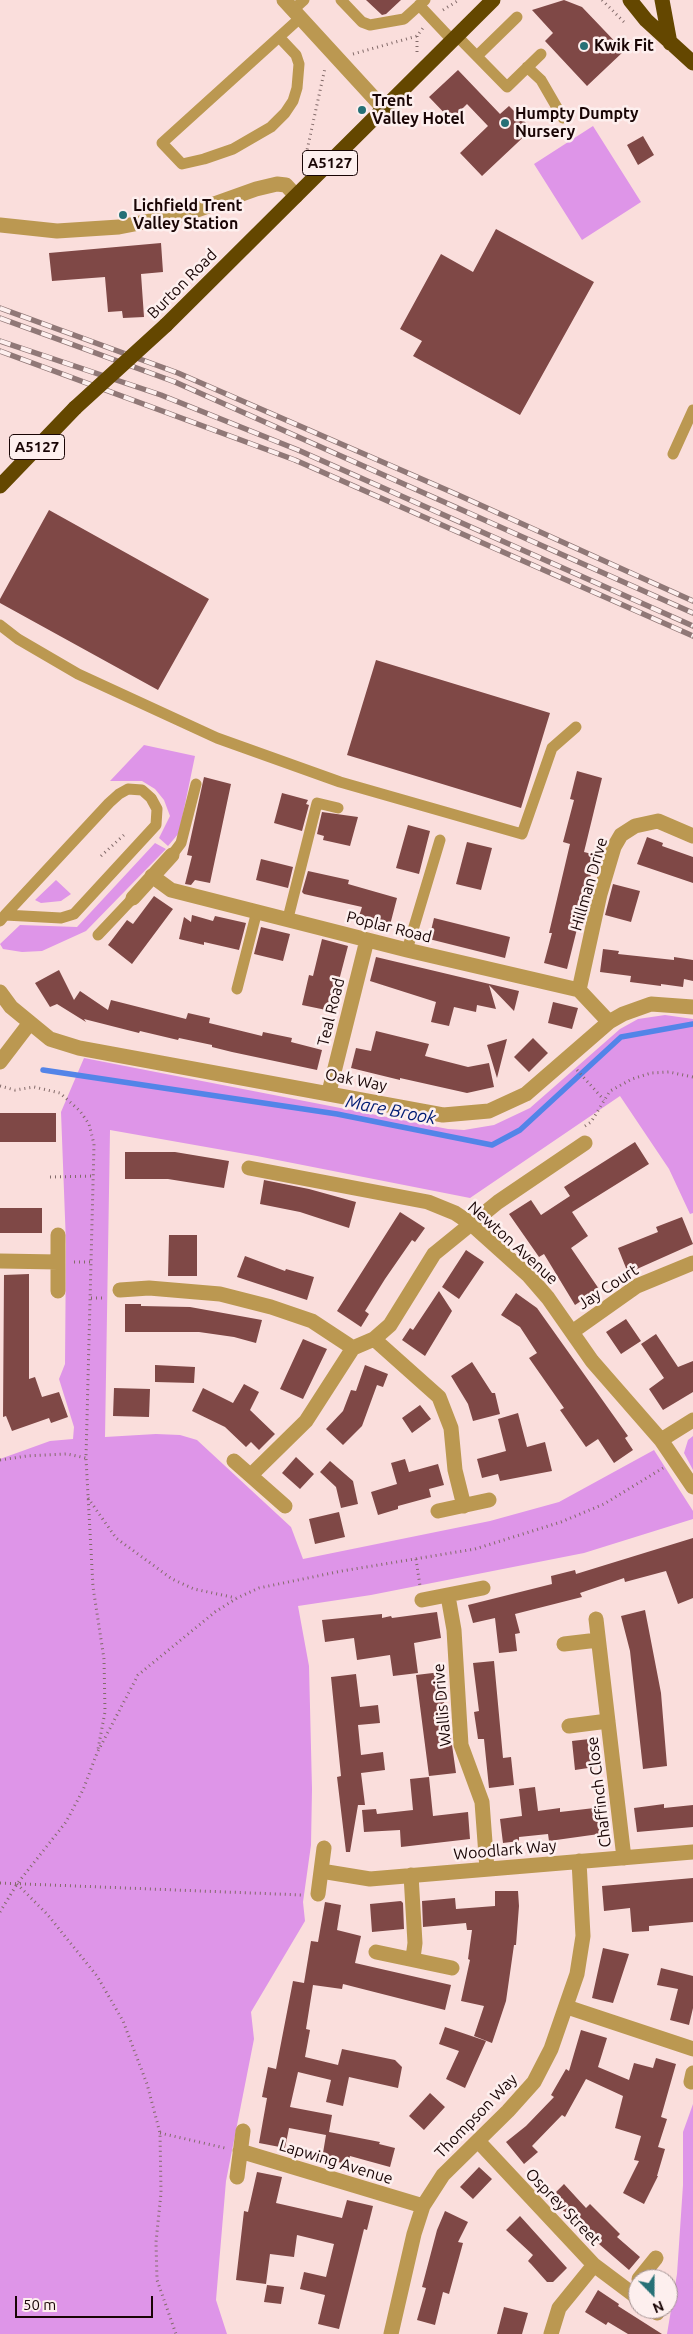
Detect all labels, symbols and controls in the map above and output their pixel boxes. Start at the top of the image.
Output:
place label: Kwik Fit [594,36,654,56]
marker: Kwik Fit [578,40,590,52]
place label: Trent Valley Hotel [372,91,464,129]
marker: Trent Valley Hotel [356,104,368,116]
place label: Humpty Dumpty Nursery [515,104,639,142]
marker: Humpty Dumpty Nursery [499,117,511,129]
road number: A5127 [302,150,358,176]
place label: Lichfield Trent Valley Station [133,196,242,234]
marker: Lichfield Trent Valley Station [117,209,129,221]
street label: Burton Road [143,245,221,323]
road number: A5127 [10,434,64,460]
street label: Hillman Drive [567,835,611,933]
street label: Poplar Road [344,907,434,947]
street label: Teal Road [313,976,349,1048]
street label: Oak Way [323,1065,389,1095]
water label: Mare Brook [344,1091,438,1129]
street label: Newton Avenue [464,1197,562,1289]
street label: Jay Court [574,1260,642,1314]
street label: Wallis Drive [429,1663,455,1747]
street label: Chaffinch Close [583,1735,615,1849]
street label: Woodlark Way [453,1836,557,1864]
street label: Thompson Way [431,2070,521,2162]
street label: Lapwing Avenue [277,2136,395,2188]
street label: Osprey Street [521,2164,605,2250]
north arrow [628,2269,678,2319]
scale bar [18,2286,155,2318]
text: 50 m [23,2296,56,2313]
text: N [650,2298,666,2316]

